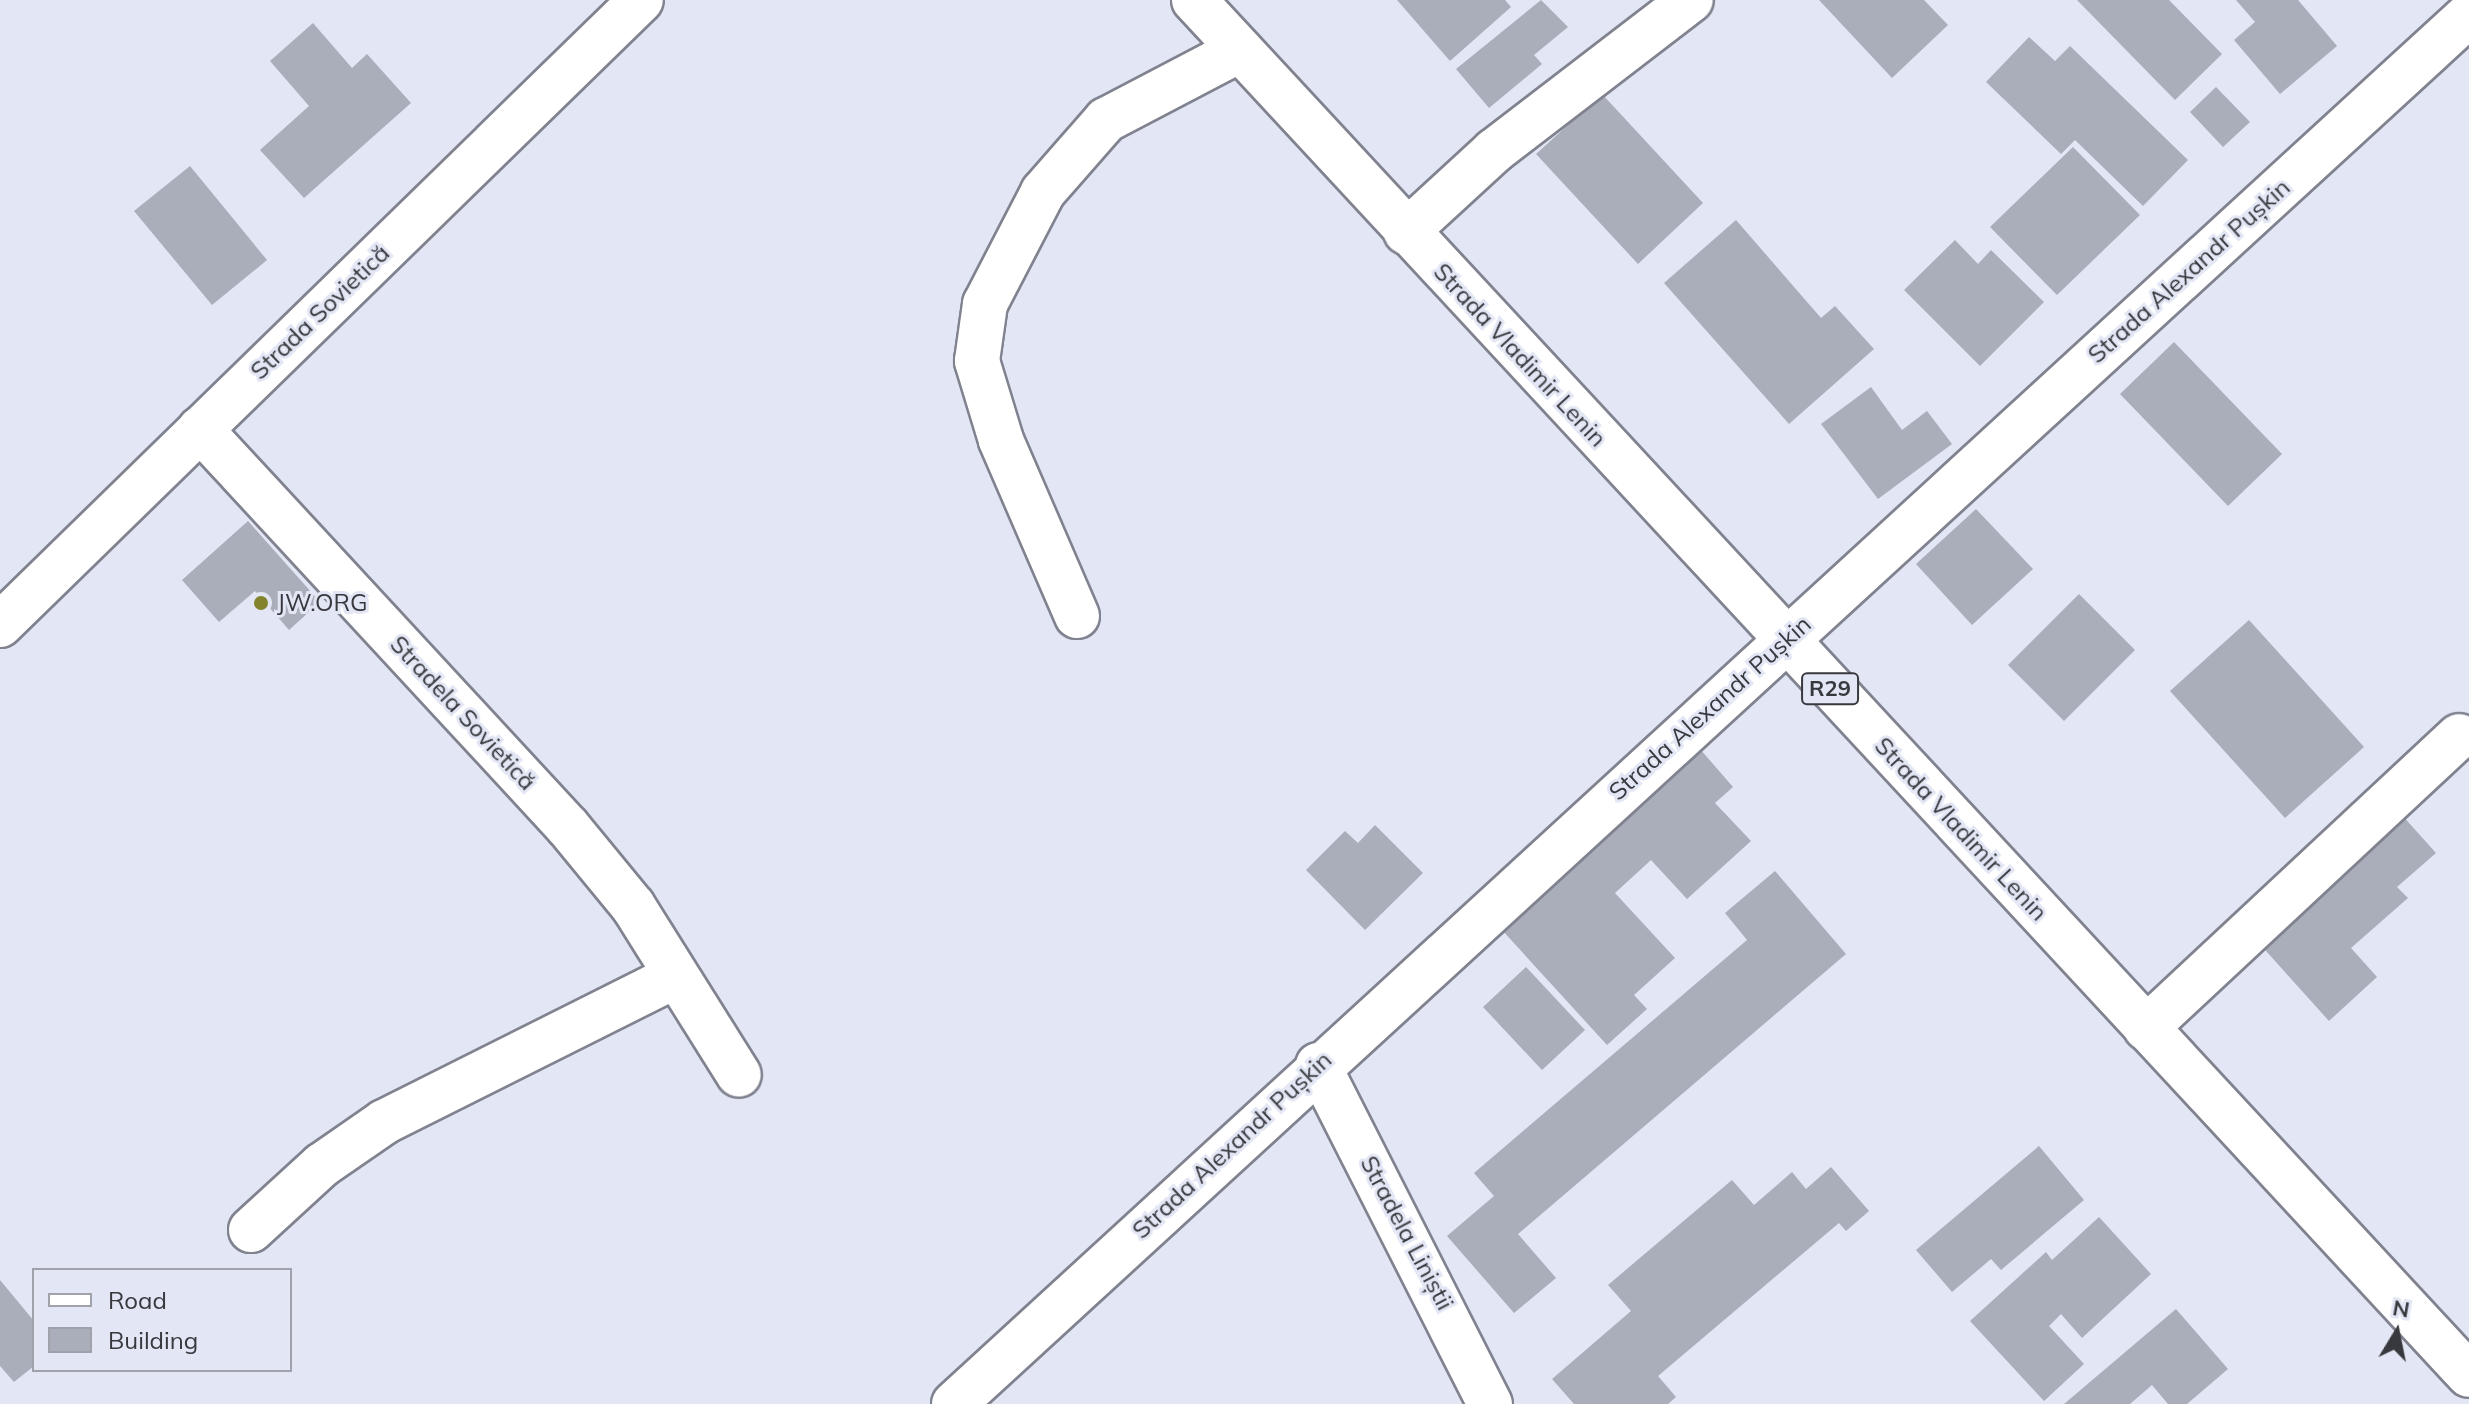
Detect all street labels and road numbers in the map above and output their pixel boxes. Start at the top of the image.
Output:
street label: Strada Alexandr Pușkin [2082,173,2296,369]
street label: Strada Sovietică [245,239,395,385]
street label: Strada Vladimir Lenin [1428,257,1612,453]
street label: Strada Alexandr Pușkin [1603,610,1817,806]
street label: Stradela Sovietică [384,630,542,796]
road number: R29 [1800,671,1860,707]
street label: Strada Vladimir Lenin [1869,731,2053,927]
street label: Strada Alexandr Pușkin [1127,1045,1337,1245]
street label: Stradela Liniștii [1354,1151,1460,1315]

